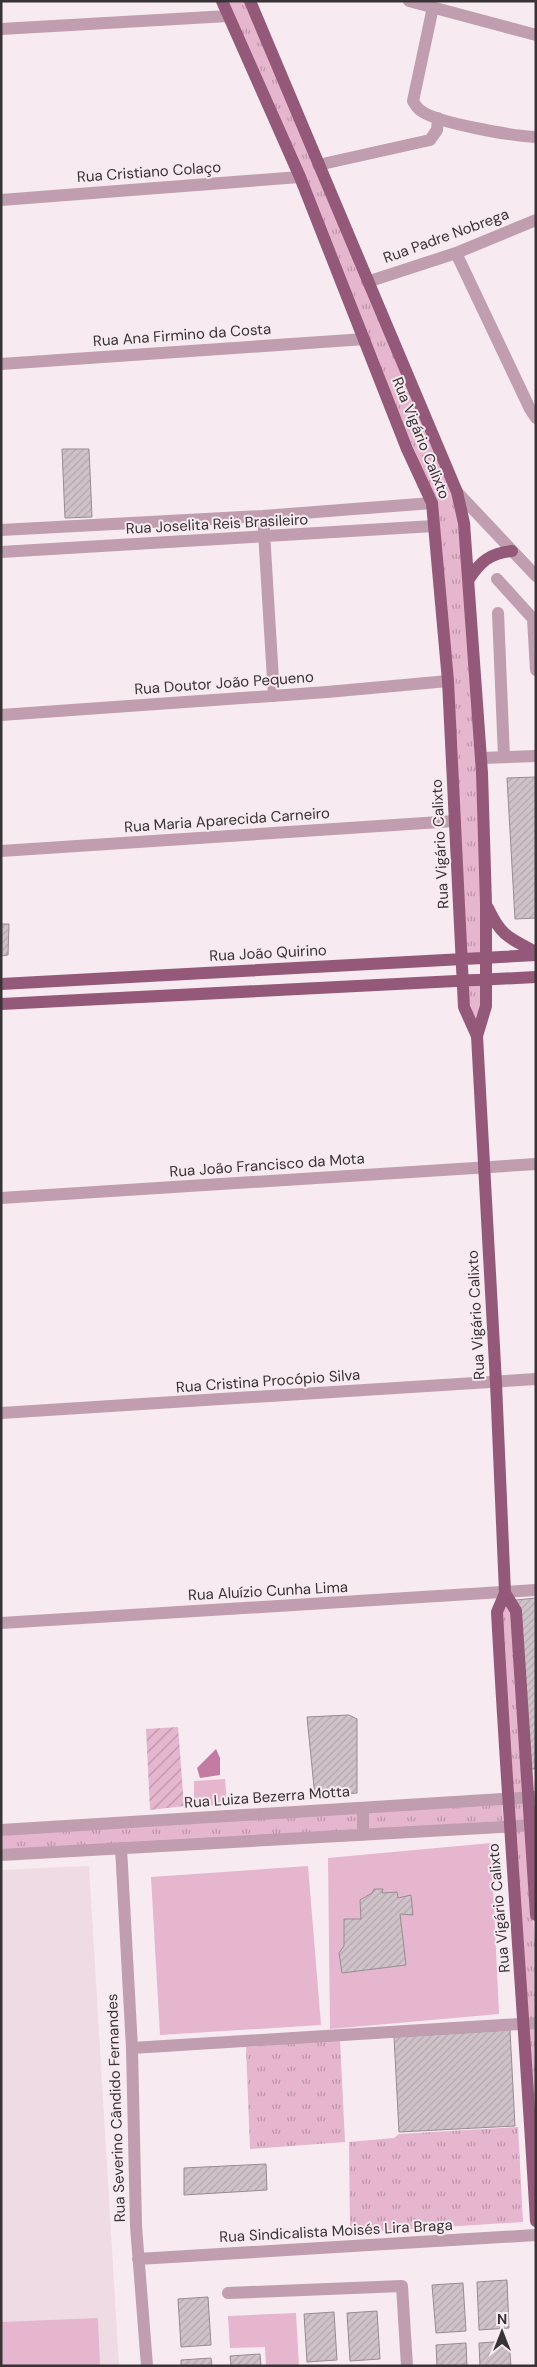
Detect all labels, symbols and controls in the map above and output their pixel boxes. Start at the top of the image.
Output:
street label: Rua Cristiano Colaço [76,157,222,187]
street label: Rua Padre Nobrega [380,204,512,268]
street label: Rua Ana Firmino da Costa [92,319,272,351]
street label: Rua Vigário Calixto [387,374,455,502]
street label: Rua Joselita Reis Brasileiro [125,509,309,539]
street label: Rua Doutor João Pequeno [134,667,314,699]
street label: Rua Vigário Calixto [427,779,453,909]
street label: Rua Maria Aparecida Carneiro [123,803,331,837]
street label: Rua João Quirino [209,940,327,966]
street label: Rua João Francisco da Mota [169,1148,365,1182]
street label: Rua Vigário Calixto [463,1250,489,1380]
street label: Rua Cristina Procópio Silva [175,1365,361,1397]
street label: Rua Aluízio Cunha Lima [188,1577,348,1605]
street label: Rua Luiza Bezerra Motta [183,1781,351,1813]
street label: Rua Vigário Calixto [483,1842,515,1973]
street label: Rua Severino Cândido Fernandes [102,1993,130,2223]
street label: Rua Sindicalista Moisés Lira Braga [219,2215,453,2247]
north arrow [477,2307,527,2357]
text: N [497,2310,507,2328]

